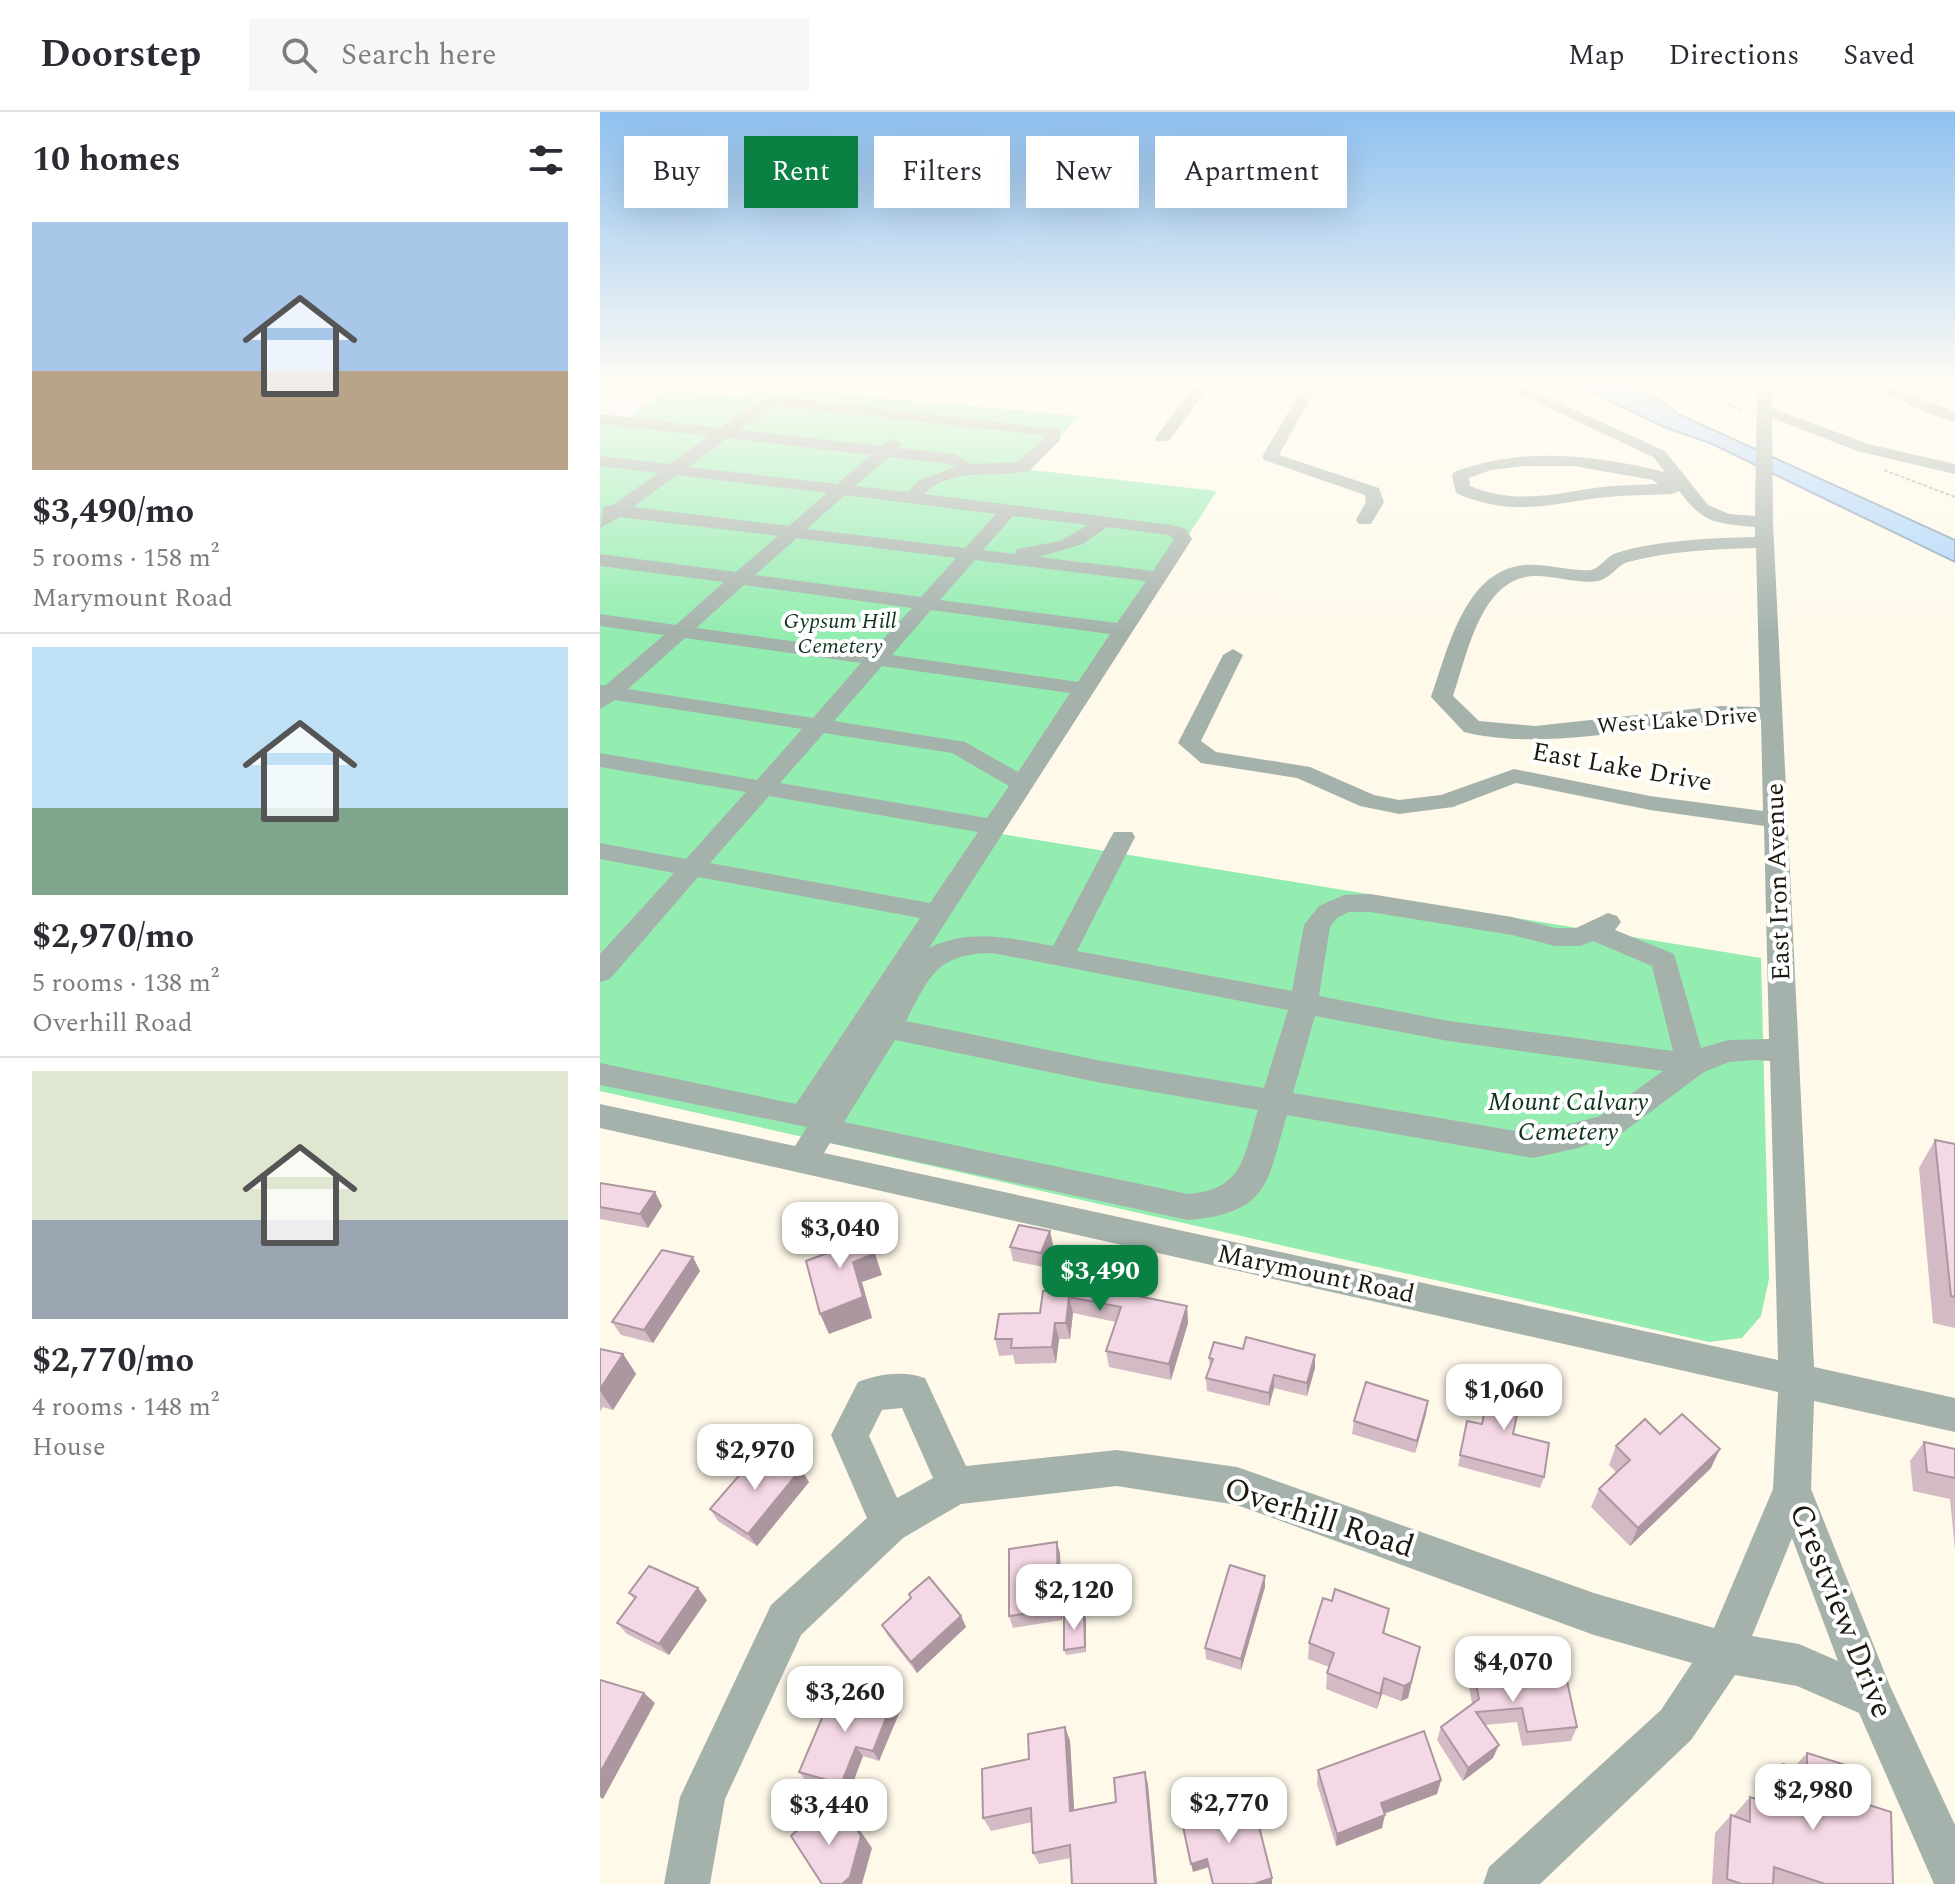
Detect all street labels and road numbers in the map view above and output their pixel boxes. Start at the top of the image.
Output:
street label: West Lake Drive [1596,699,1758,743]
street label: East Lake Drive [1529,731,1715,803]
street label: East Iron Avenue [1755,782,1801,982]
street label: Marymount Road [1214,1234,1418,1314]
street label: Overhill Road [1218,1464,1420,1572]
street label: Crestview Drive [1776,1496,1906,1726]

